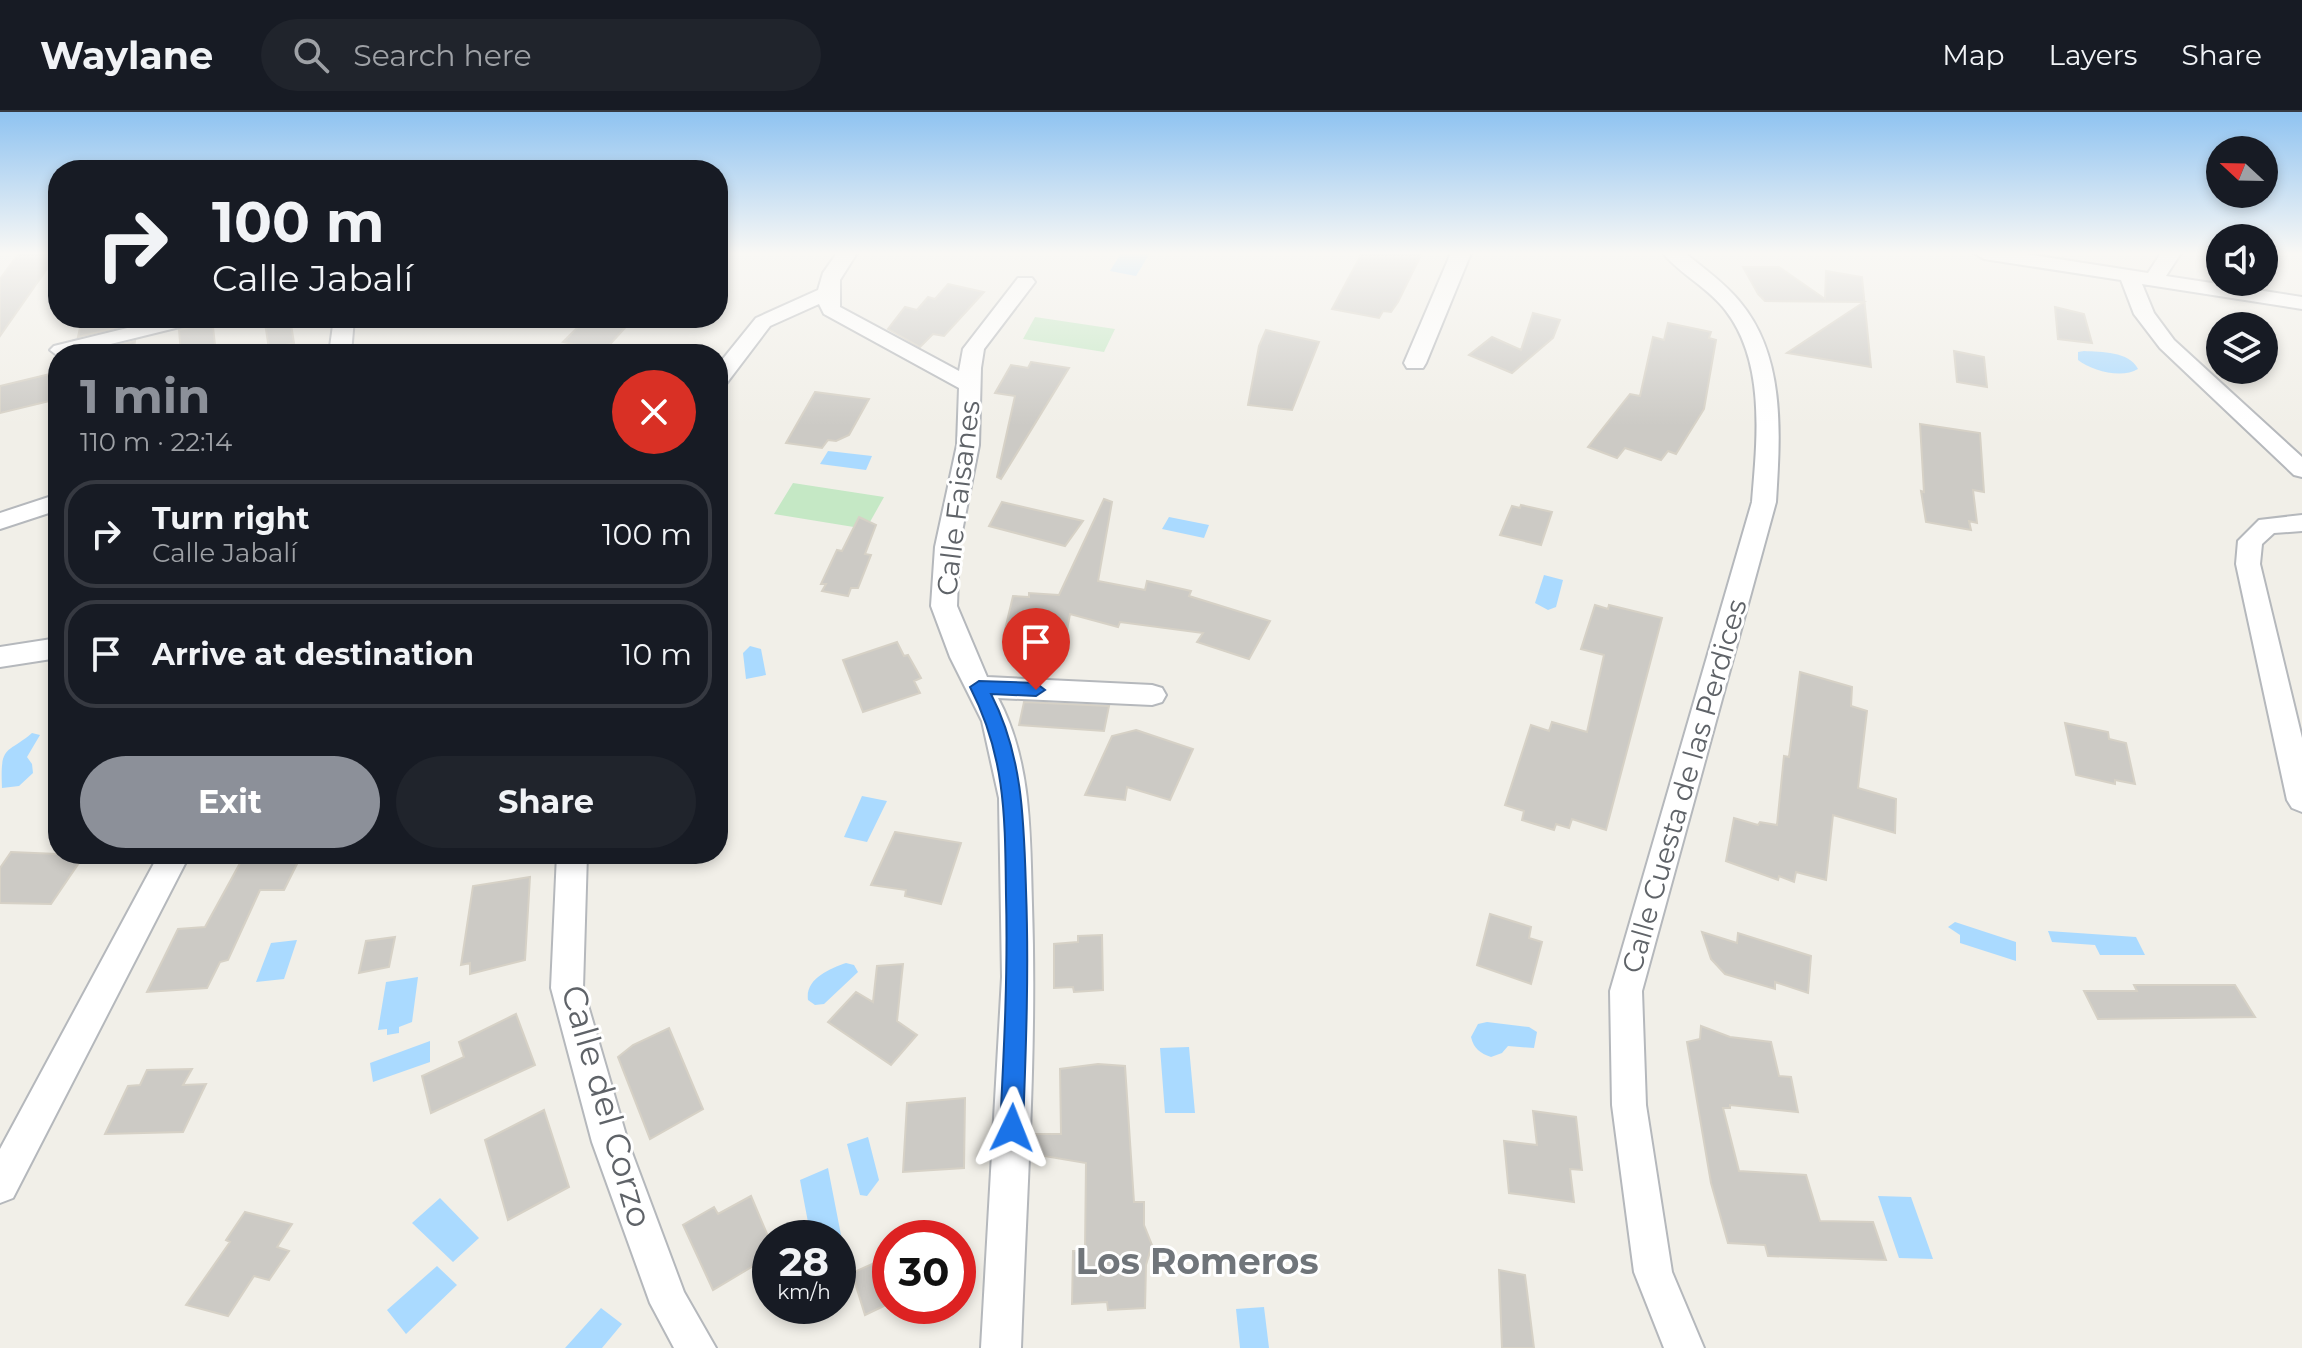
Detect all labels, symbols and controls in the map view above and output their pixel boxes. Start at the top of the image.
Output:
search box [261,19,821,91]
text: Waylane [40,32,213,79]
icon: search [289,33,333,77]
text: Search here [353,37,532,74]
text: Map [1942,38,2005,72]
text: Layers [2049,38,2138,72]
text: Share [2182,38,2262,72]
north arrow [2206,136,2278,208]
map controls [2206,136,2278,384]
text: 100 m [212,188,385,256]
icon: right [80,192,184,296]
button: sound [2206,224,2278,296]
text: Calle Jabalí [212,256,413,300]
button: layers [2206,312,2278,384]
text: 1 min [80,367,210,425]
button: close [612,370,696,454]
street label: Calle Faisanes [929,398,987,598]
text: 110 m · 22:14 [80,426,232,458]
text: Turn right [152,500,309,537]
icon: right [84,512,128,556]
text: 100 m [602,516,692,553]
text: Calle Jabalí [152,537,297,569]
street label: Calle Cuesta de las Perdices [1614,595,1754,977]
pin [1002,608,1070,690]
icon: arrive [1014,620,1058,664]
icon: arrive [84,632,128,676]
text: Arrive at destination [152,636,474,673]
text: 10 m [622,636,692,673]
button: Exit [80,756,380,848]
button: Share [396,756,696,848]
street label: Calle del Corzo [552,980,662,1232]
position arrow [970,1086,1054,1170]
speed limit sign: 30 [872,1220,976,1324]
text: 28 [779,1237,829,1286]
district label: Los Romeros [1075,1239,1319,1283]
text: km/h [777,1280,831,1304]

